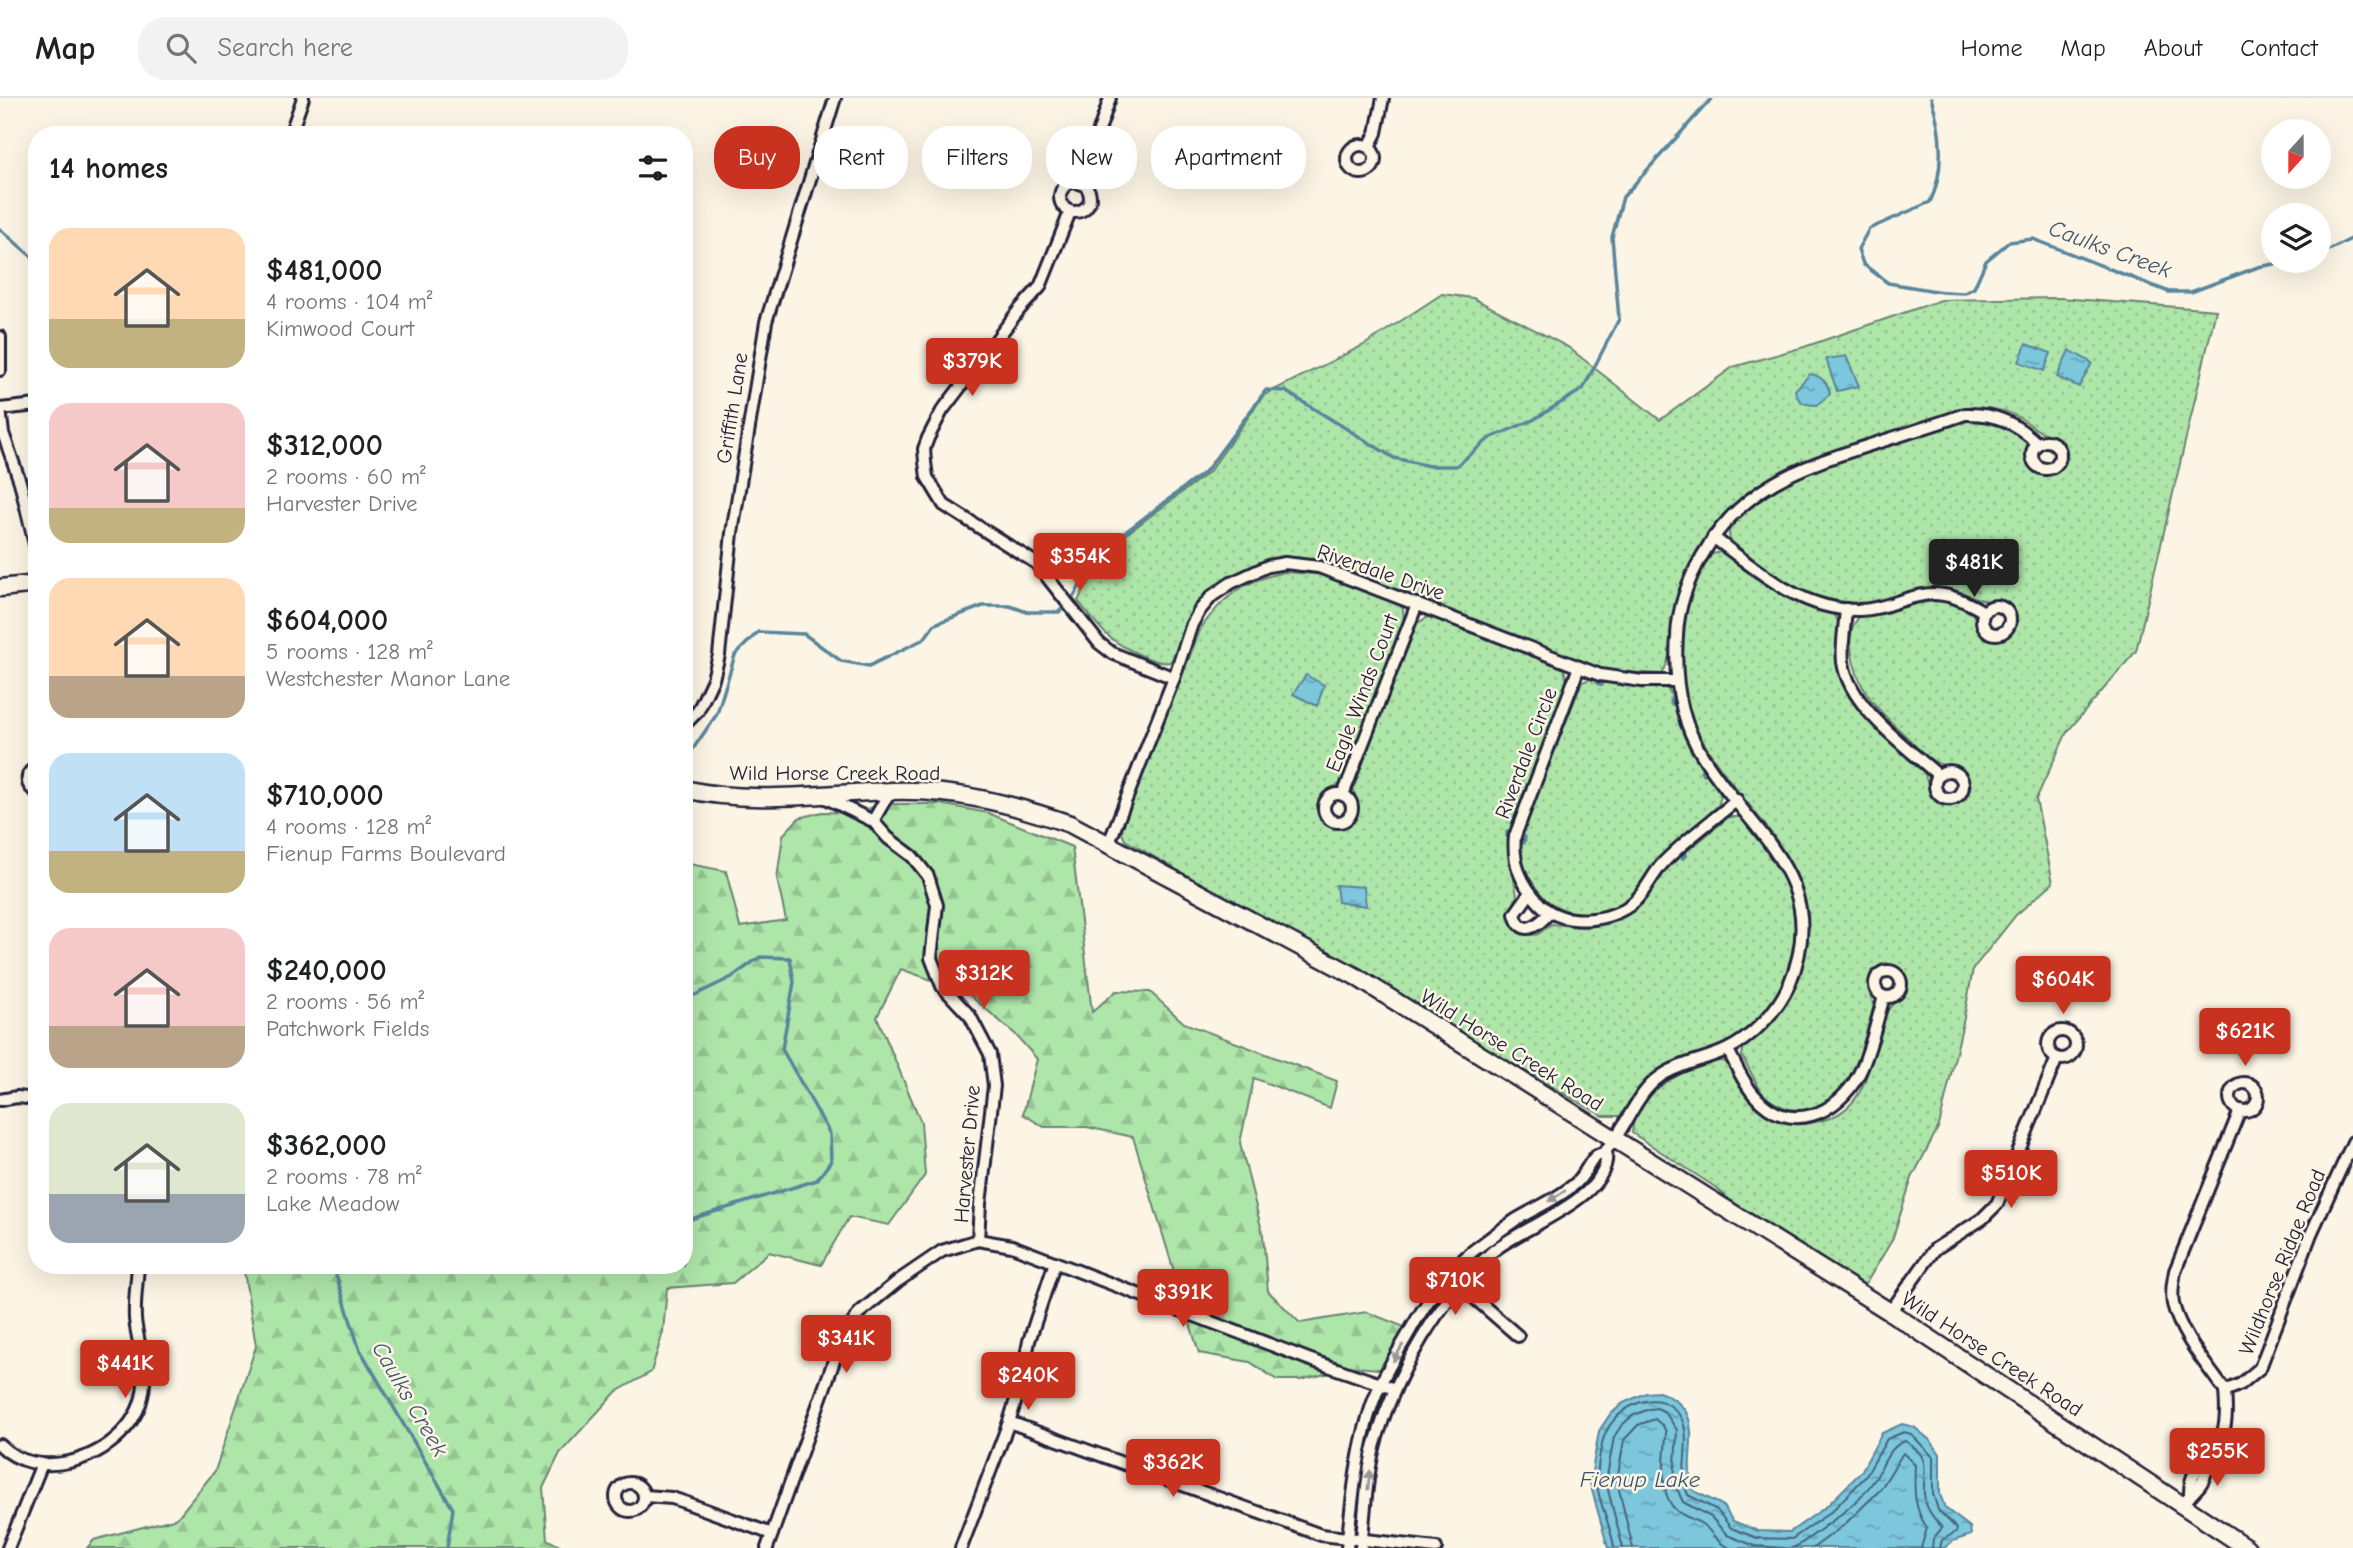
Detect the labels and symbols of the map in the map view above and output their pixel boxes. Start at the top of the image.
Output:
north arrow [2261,119,2331,189]
water label: Caulks Creek [2045,214,2176,284]
pin: $379K [923,338,1021,398]
street label: Griffith Lane [711,351,753,465]
pin: $354K [1031,533,1129,593]
street label: Riverdale Drive [1314,539,1448,605]
pin: $481K [1925,540,2023,599]
street label: Eagle Winds Court [1321,610,1404,775]
street label: Riverdale Circle [1490,684,1562,822]
street label: Wild Horse Creek Road [730,761,940,785]
pin: $312K [935,950,1033,1010]
pin: $604K [2014,956,2112,1016]
street label: Wild Horse Creek Road [1416,984,1608,1116]
pin: $621K [2196,1009,2294,1068]
street label: Harvester Drive [949,1084,985,1224]
pin: $510K [1962,1150,2060,1210]
street label: Wildhorse Ridge Road [2234,1166,2330,1358]
one-way arrow [1547,1190,1566,1203]
pin: $710K [1406,1258,1504,1317]
pin: $391K [1134,1270,1232,1329]
street label: Wild Horse Creek Road [1897,1286,2087,1422]
pin: $341K [797,1316,895,1375]
water label: Caulks Creek [366,1337,454,1462]
pin: $441K [76,1340,174,1400]
one-way arrow [1392,1343,1404,1362]
pin: $240K [979,1352,1077,1412]
pin: $255K [2168,1428,2266,1488]
pin: $362K [1124,1440,1222,1499]
water label: Fienup Lake [1580,1466,1701,1493]
one-way arrow [1364,1469,1375,1491]

